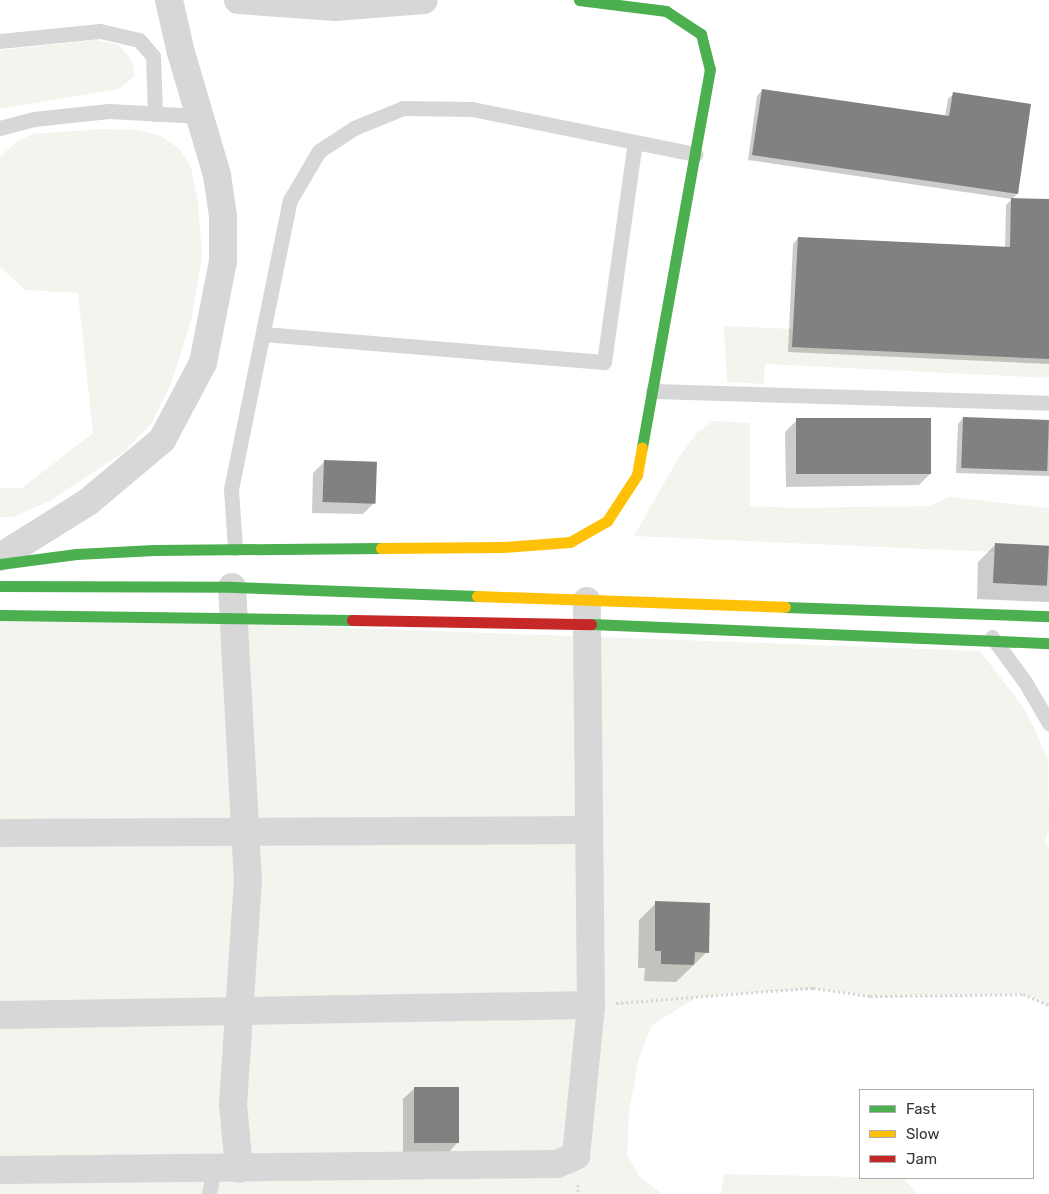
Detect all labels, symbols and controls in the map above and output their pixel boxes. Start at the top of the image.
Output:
legend [859,1089,1034,1179]
text: Fast [906,1100,936,1118]
text: Slow [906,1125,939,1143]
text: Jam [906,1150,937,1168]

